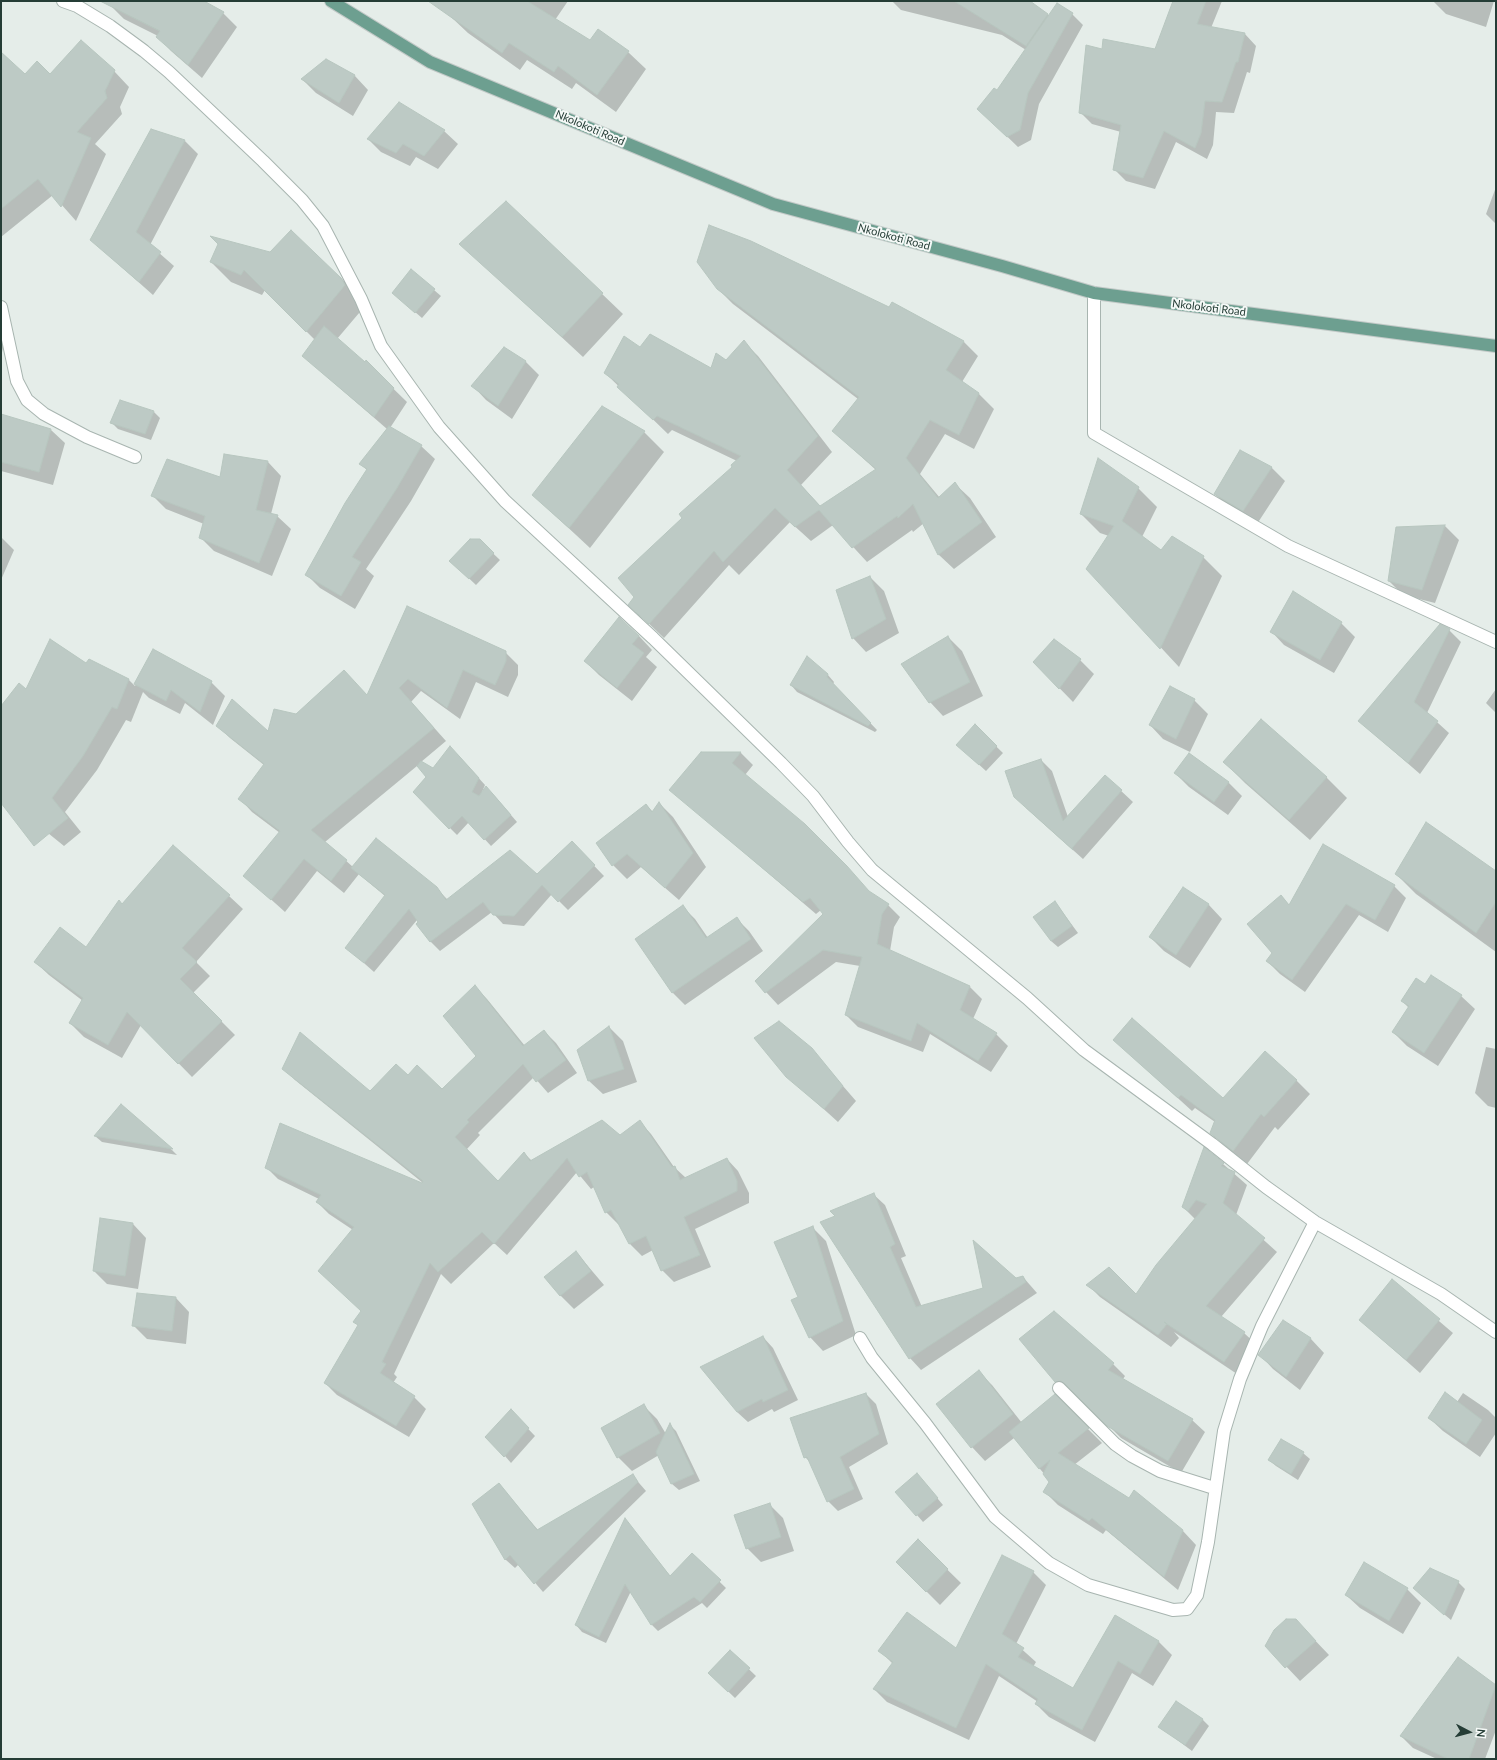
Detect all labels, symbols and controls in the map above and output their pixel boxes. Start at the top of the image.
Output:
street label: Nkolokoti Road [553,107,627,149]
street label: Nkolokoti Road [857,221,931,253]
street label: Nkolokoti Road [1171,297,1247,319]
north arrow [1449,1712,1489,1752]
text: N [1475,1728,1488,1738]

